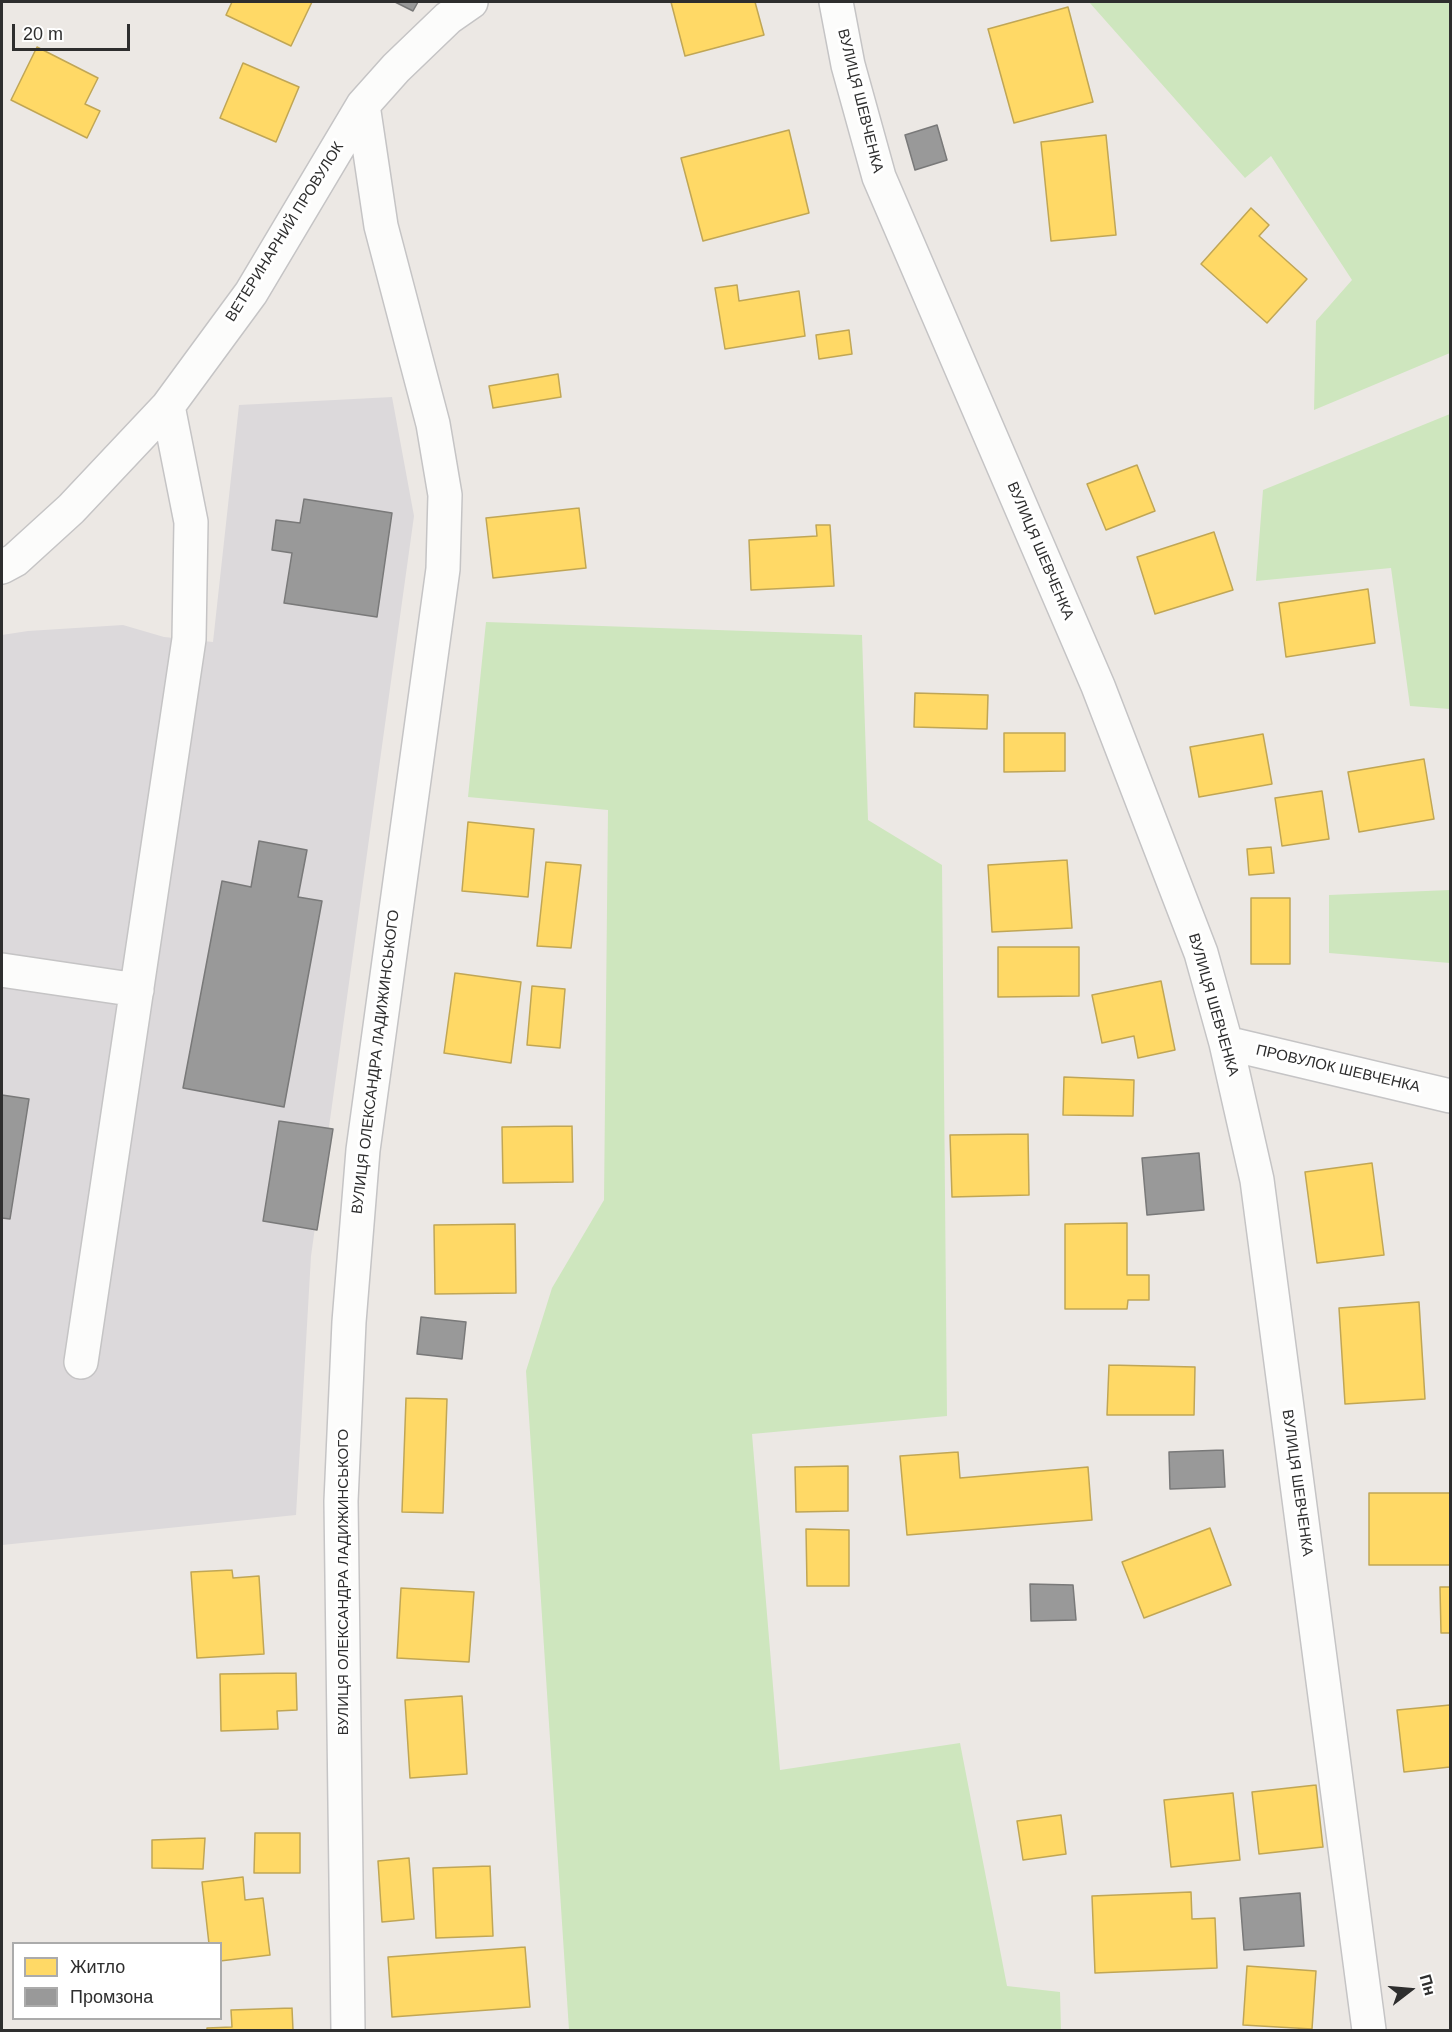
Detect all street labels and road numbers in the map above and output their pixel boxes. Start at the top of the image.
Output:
street label: ВУЛИЦЯ ШЕВЧЕНКА [833,27,887,175]
street label: ВЕТЕРИНАРНИЙ ПРОВУЛОК [222,139,348,325]
street label: ВУЛИЦЯ ШЕВЧЕНКА [1003,479,1077,623]
street label: ВУЛИЦЯ ОЛЕКСАНДРА ЛАДИЖИНСЬКОГО [348,909,404,1215]
street label: ВУЛИЦЯ ШЕВЧЕНКА [1184,931,1242,1079]
street label: ПРОВУЛОК ШЕВЧЕНКА [1254,1041,1422,1097]
street label: ВУЛИЦЯ ШЕВЧЕНКА [1278,1409,1316,1557]
street label: ВУЛИЦЯ ОЛЕКСАНДРА ЛАДИЖИНСЬКОГО [335,1429,353,1735]

